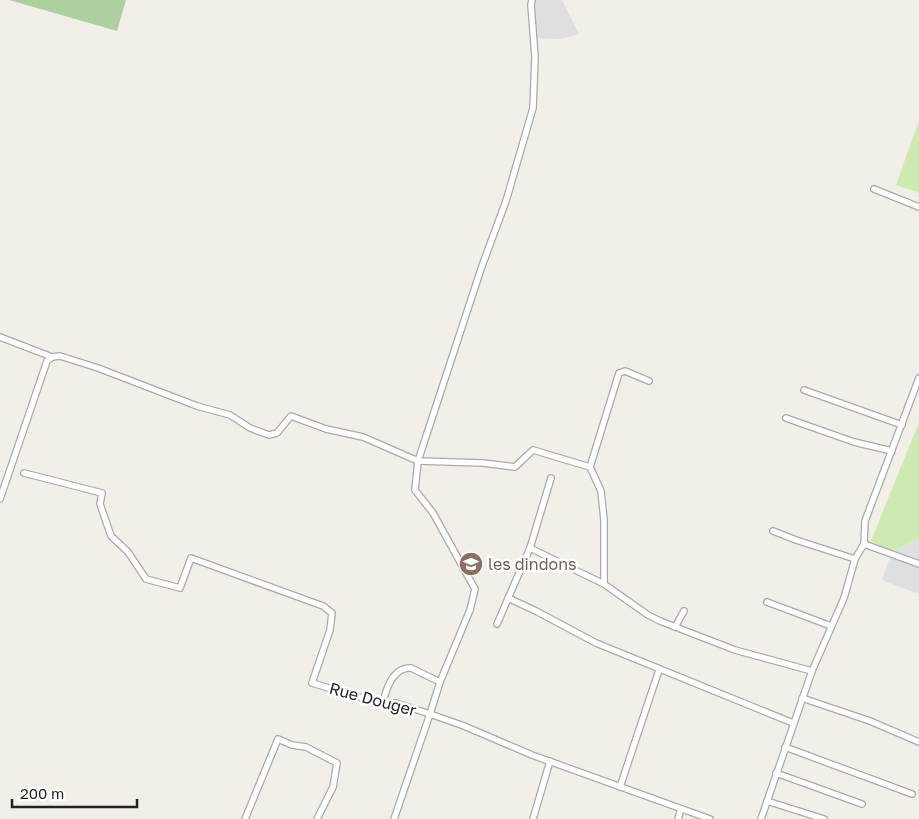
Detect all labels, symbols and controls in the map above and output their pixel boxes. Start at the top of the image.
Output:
school or university icon: les dindons [458,551,484,577]
place label: les dindons [488,554,576,574]
street label: Rue Douger [327,678,419,720]
scale bar [12,776,138,808]
text: 200 m [20,784,64,802]

